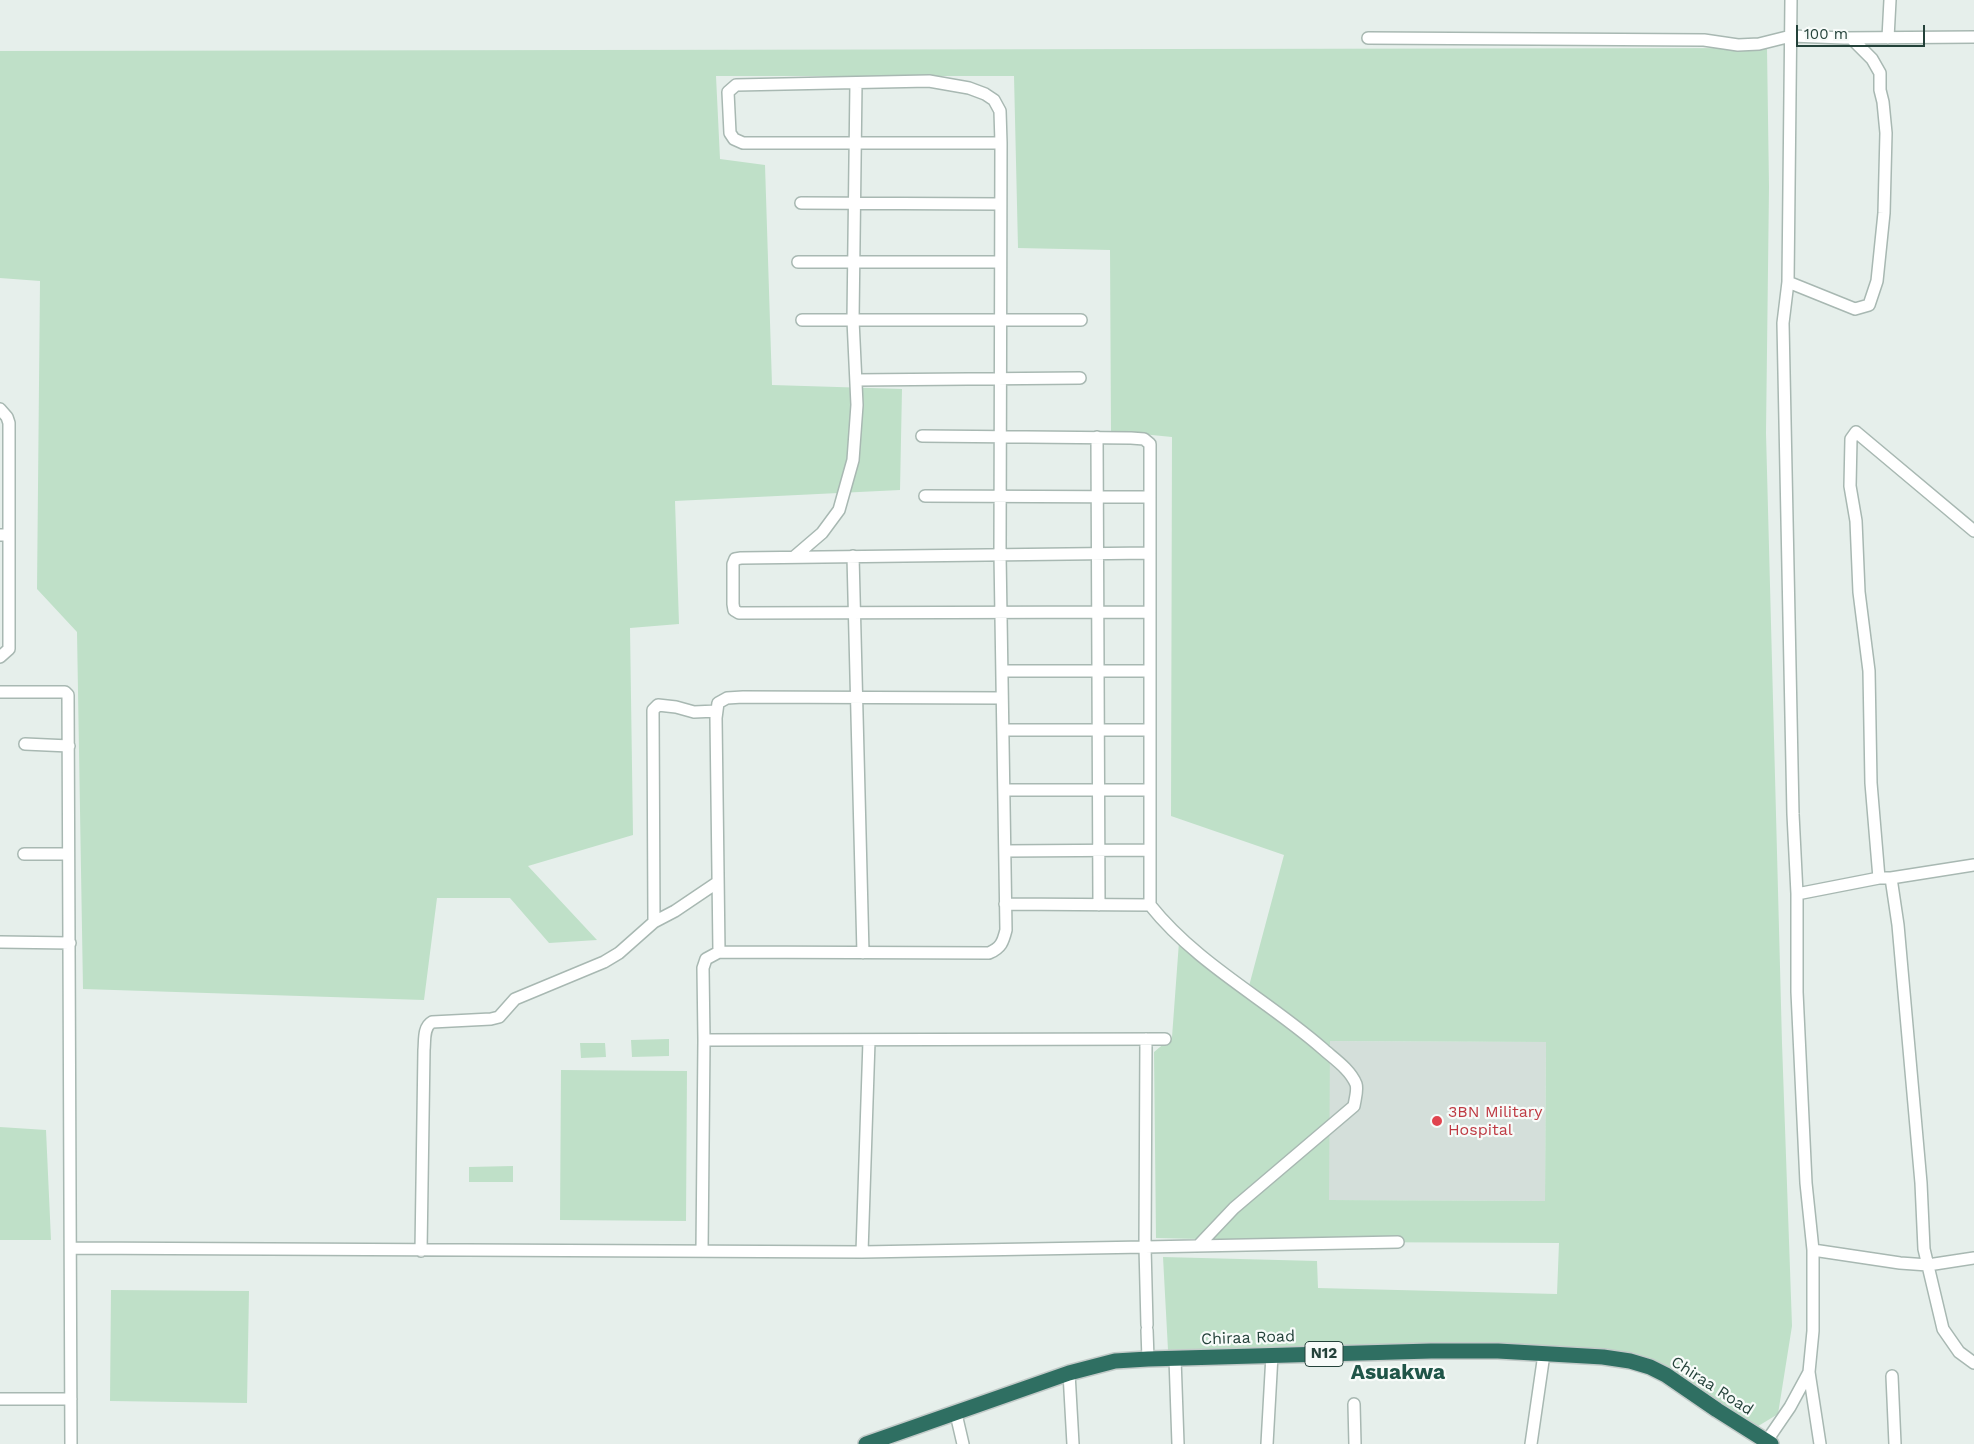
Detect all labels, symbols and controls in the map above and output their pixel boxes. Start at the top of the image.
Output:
scale bar [1799,15,1928,47]
text: 100 m [1804,25,1848,43]
place label: 3BN Military Hospital [1448,1102,1543,1140]
marker: 3BN Military Hospital [1430,1114,1444,1128]
street label: Chiraa Road [1201,1327,1295,1349]
road number: N12 [1305,1342,1343,1366]
street label: Chiraa Road [1667,1352,1757,1420]
district label: Asuakwa [1351,1360,1445,1386]

